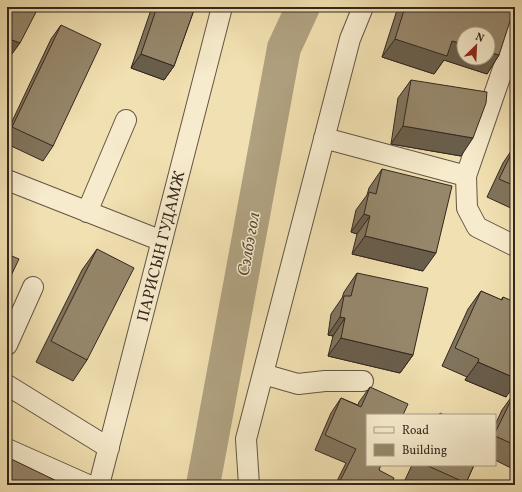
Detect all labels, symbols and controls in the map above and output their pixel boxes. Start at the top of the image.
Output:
north arrow [456,26,496,66]
text: N [473,30,486,47]
street label: ПАРИСЫН ГУДАМЖ [133,168,191,324]
water label: Сэлбэ гол [233,210,266,278]
legend [366,414,496,466]
text: Road [402,423,429,439]
text: Building [402,443,447,459]

